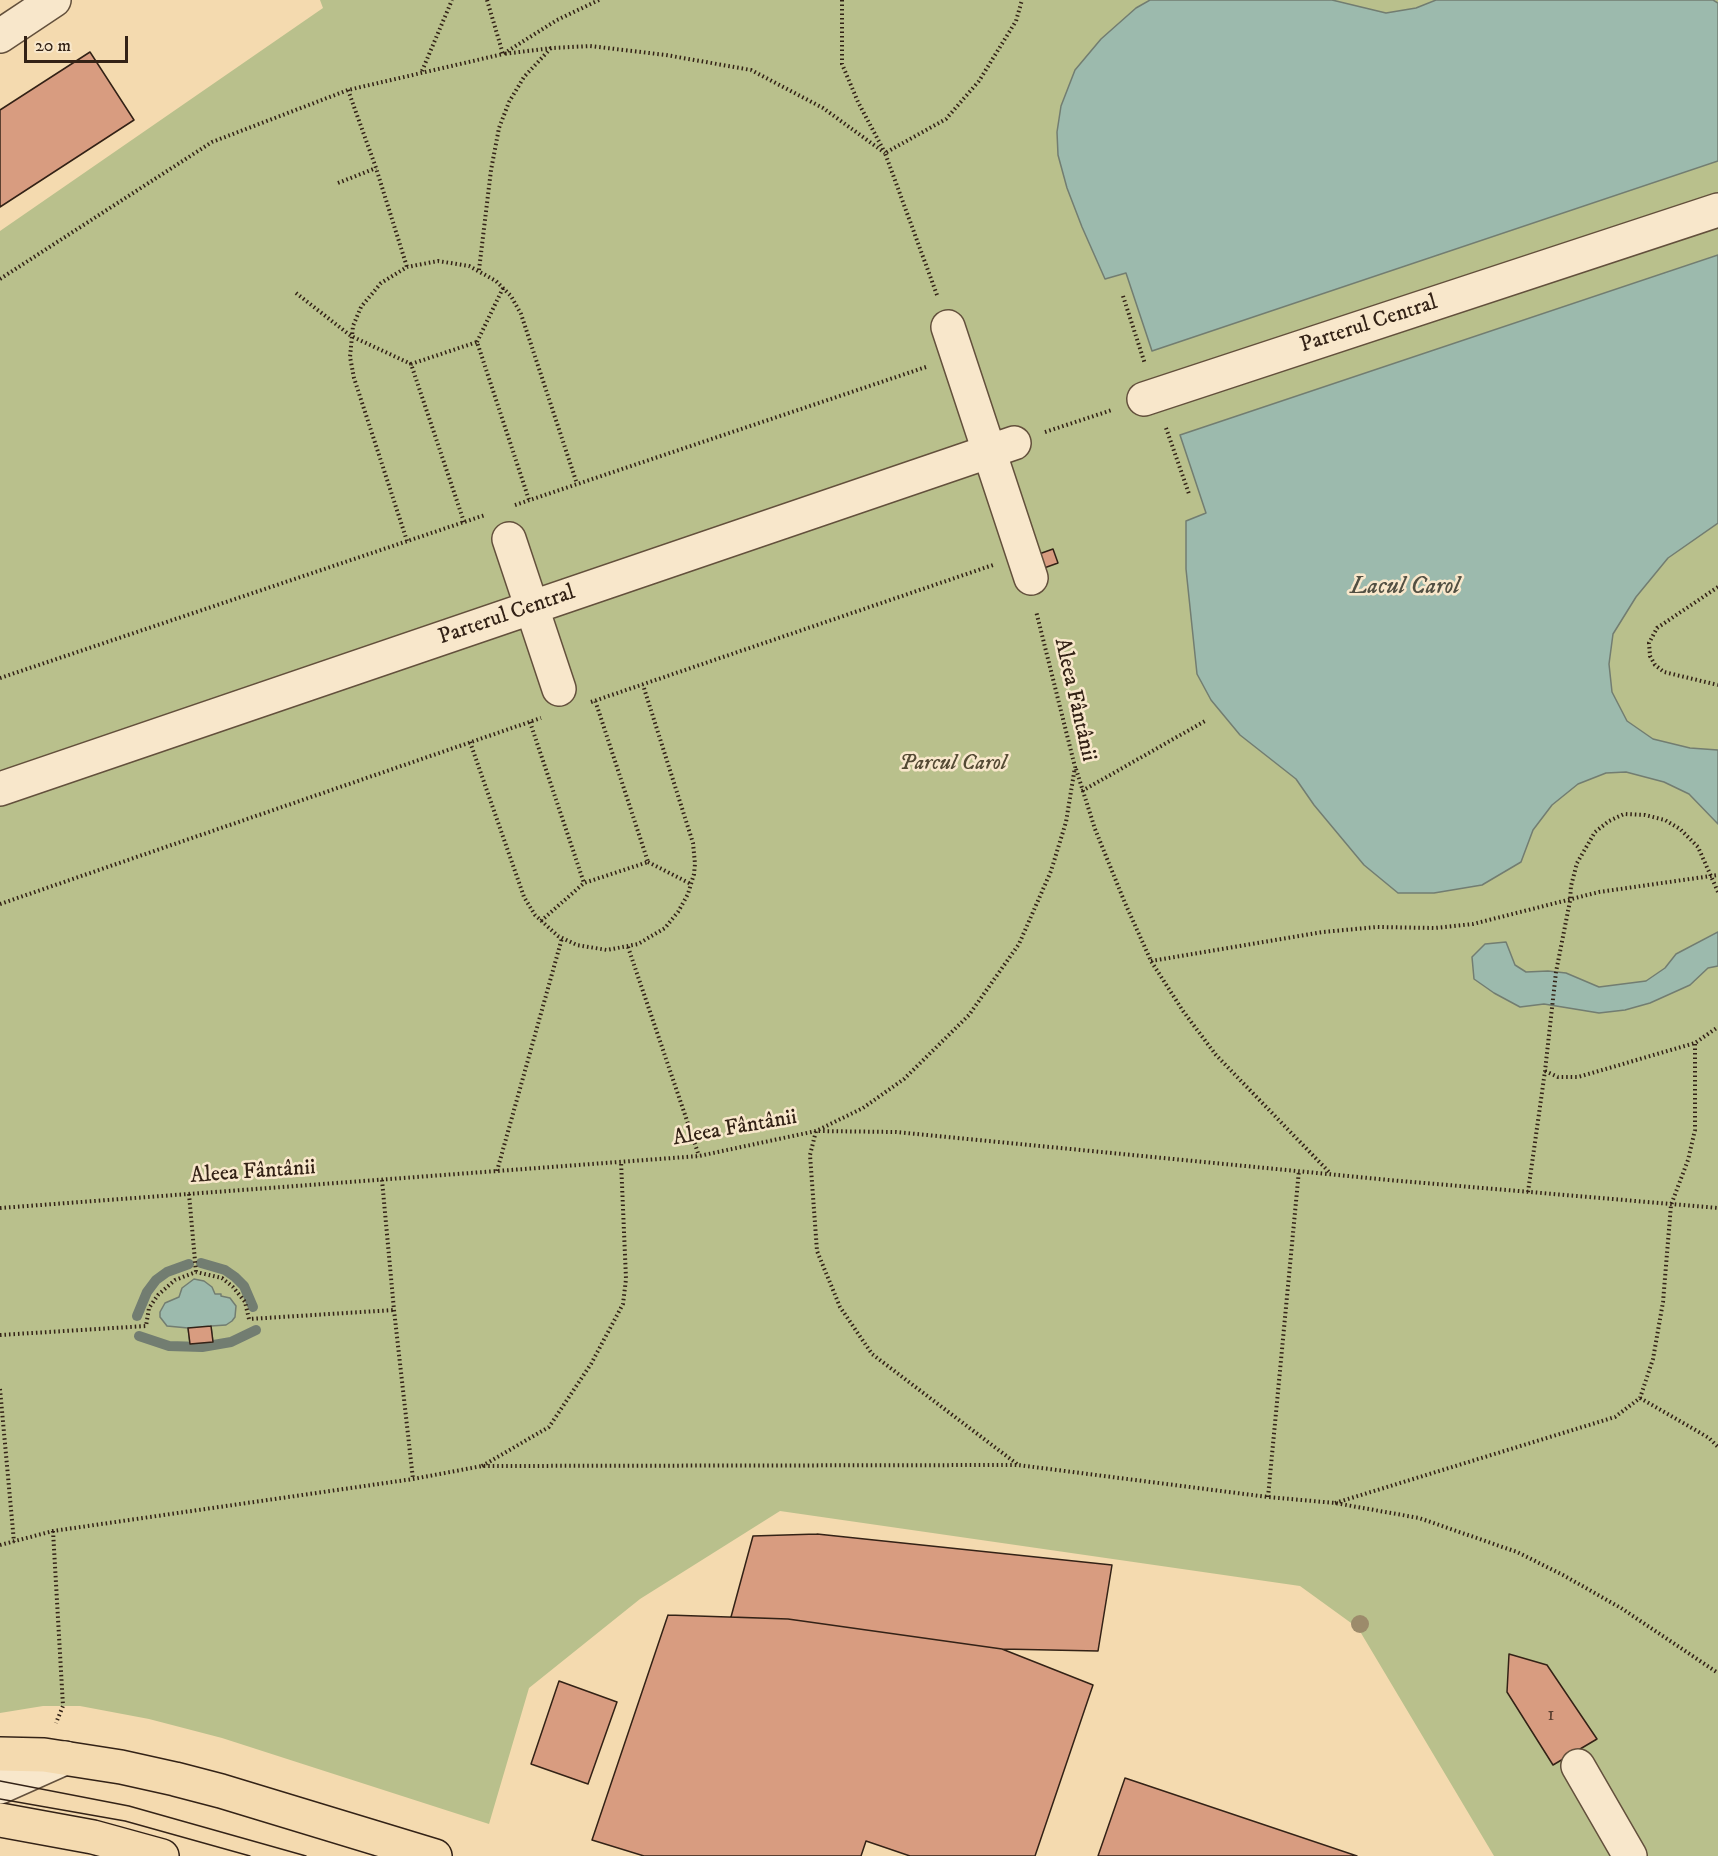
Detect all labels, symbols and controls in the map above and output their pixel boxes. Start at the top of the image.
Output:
scale bar [27,24,130,62]
text: 20 m [35,35,71,57]
street label: Parterul Central [1297,290,1441,360]
water label: Lacul Carol [1350,574,1460,602]
street label: Parterul Central [435,580,579,652]
street label: Aleea Fântânii [1047,636,1101,764]
park label: Parcul Carol [899,751,1007,777]
street label: Aleea Fântânii [671,1105,799,1153]
street label: Aleea Fântânii [189,1155,317,1191]
house number: 1 [1547,1704,1555,1728]

